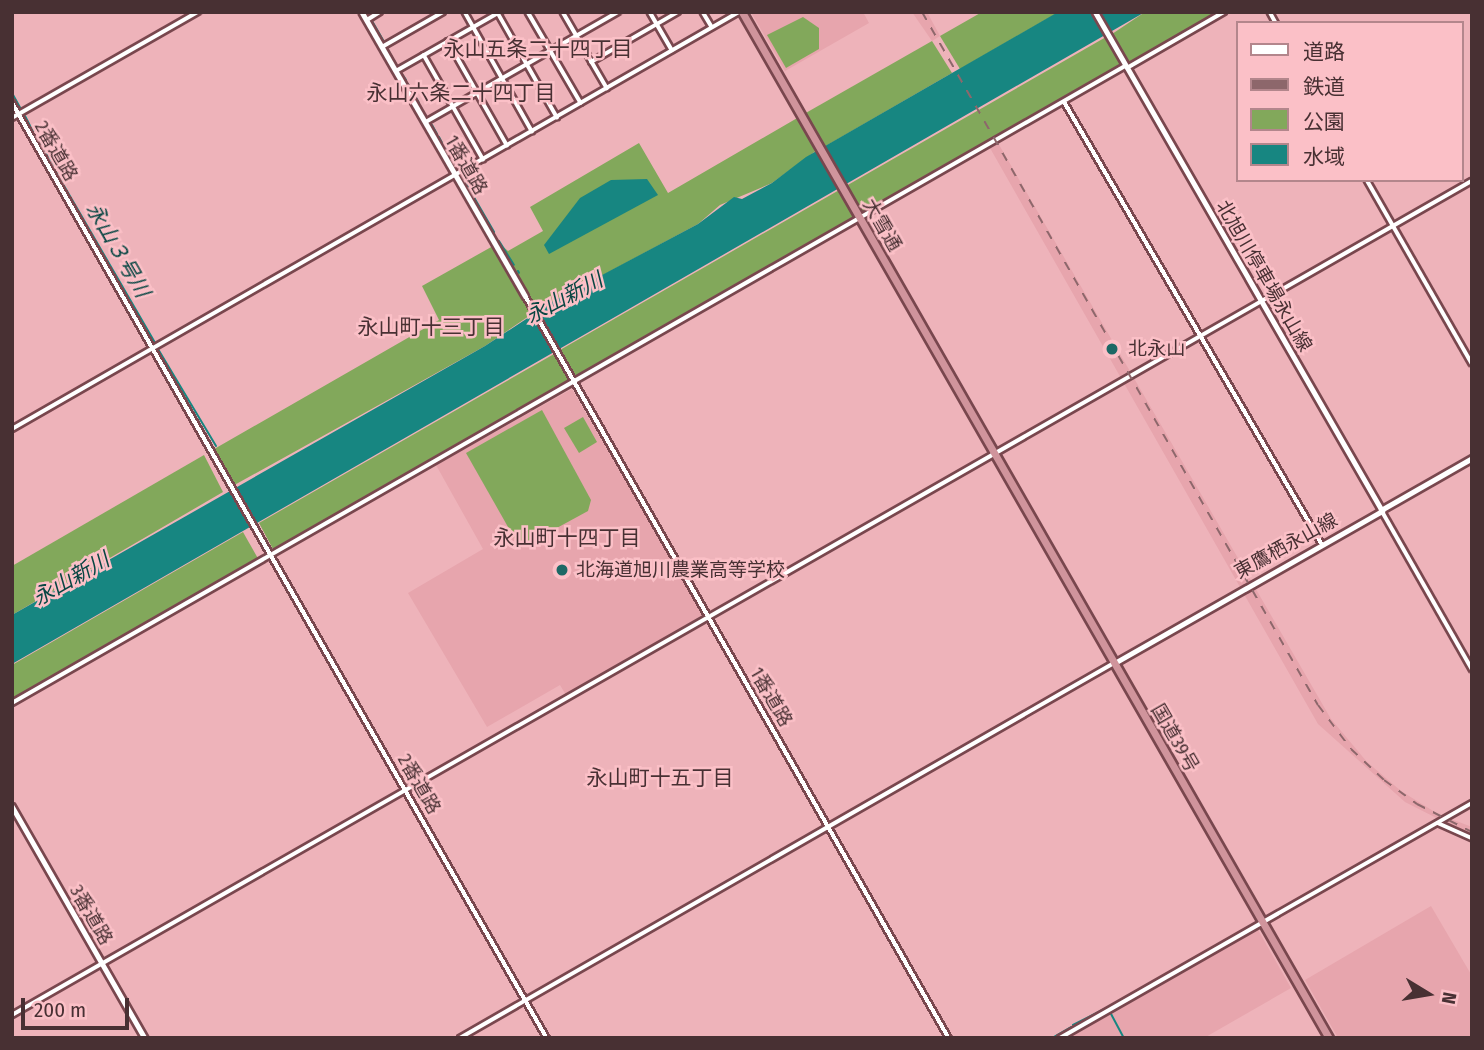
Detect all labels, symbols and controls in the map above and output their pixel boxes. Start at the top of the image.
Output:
legend [1236,21,1463,182]
district label: 永山五条二十四丁目 [444,36,632,62]
text: 道路 [1303,39,1345,65]
text: 鉄道 [1303,74,1345,100]
district label: 永山六条二十四丁目 [367,80,555,106]
text: 公園 [1303,109,1345,135]
street label: 2番道路 [30,117,82,185]
street label: 1番道路 [440,131,492,199]
text: 水域 [1303,144,1345,170]
street label: 大雪通 [858,195,906,255]
street label: 北旭川停車場永山線 [1211,196,1317,356]
water label: 永山３号川 [81,198,155,302]
water label: 永山新川 [521,267,607,329]
district label: 永山町十三丁目 [358,314,504,340]
place label: 北永山 [1128,338,1185,360]
marker: 北永山 [1102,339,1122,359]
street label: 東鷹栖永山線 [1231,508,1341,584]
district label: 永山町十四丁目 [494,525,640,551]
water label: 永山新川 [28,547,114,611]
place label: 北海道旭川農業高等学校 [576,559,785,581]
marker: 北海道旭川農業高等学校 [554,562,570,578]
street label: 1番道路 [745,663,797,731]
street label: 国道39号 [1146,700,1204,776]
street label: 2番道路 [393,750,445,818]
district label: 永山町十五丁目 [587,765,733,791]
street label: 3番道路 [65,881,117,949]
north arrow [1393,959,1463,1029]
scale bar [24,984,133,1028]
text: N [1437,990,1461,1006]
text: 200 m [34,997,86,1023]

